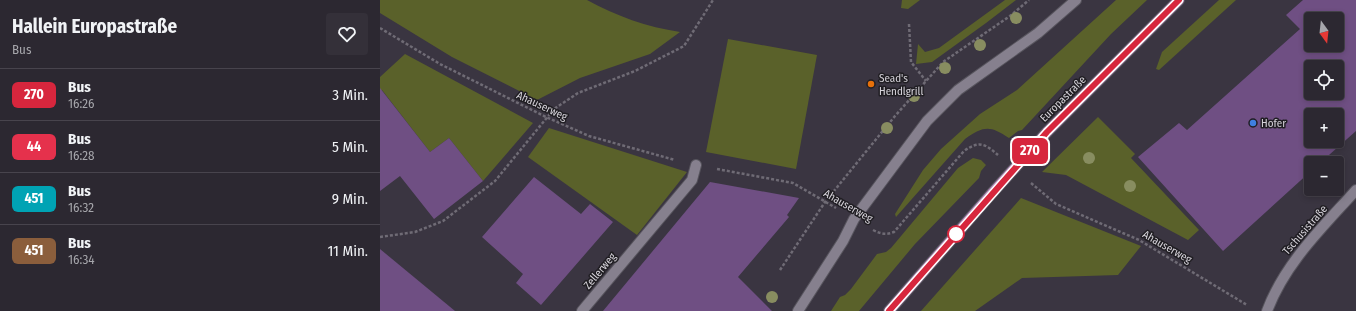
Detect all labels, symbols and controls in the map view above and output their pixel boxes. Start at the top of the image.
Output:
north arrow [1304,12,1344,52]
map controls [1304,12,1344,196]
button: heart [326,13,368,55]
text: Hallein Europastraße [12,15,177,38]
text: Bus [12,42,31,57]
button: locate [1304,60,1344,100]
place label: Sead's Hendlgrill [879,72,923,98]
street label: Europastraße [1037,73,1089,125]
text: Bus [68,78,91,96]
marker: Sead's Hendlgrill [866,79,876,89]
text: 270 [24,86,44,103]
text: 3 Min. [332,86,368,104]
street label: Ahauserweg [515,89,570,124]
text: 16:26 [68,96,94,111]
button: + [1304,108,1344,148]
place label: Hofer [1261,117,1286,130]
marker: Hofer [1248,118,1258,128]
text: Bus [68,130,91,148]
text: 44 [27,138,41,155]
text: 5 Min. [332,138,368,156]
line badge: 270 [1007,138,1053,164]
text: 270 [1020,142,1040,159]
text: 16:28 [68,148,95,163]
button: − [1304,156,1344,196]
text: Bus [68,182,91,200]
street label: Ahauserweg [821,187,876,226]
text: 451 [24,190,44,207]
text: 9 Min. [332,190,368,208]
text: 16:32 [68,200,94,215]
street label: Tschusistraße [1280,203,1330,257]
unlabelled marker [947,225,965,243]
street label: Ahauserweg [1140,228,1195,267]
text: Bus [68,234,91,252]
text: 451 [24,242,44,259]
text: 11 Min. [327,242,368,260]
street label: Zellerweg [581,250,619,292]
text: 16:34 [68,252,94,267]

